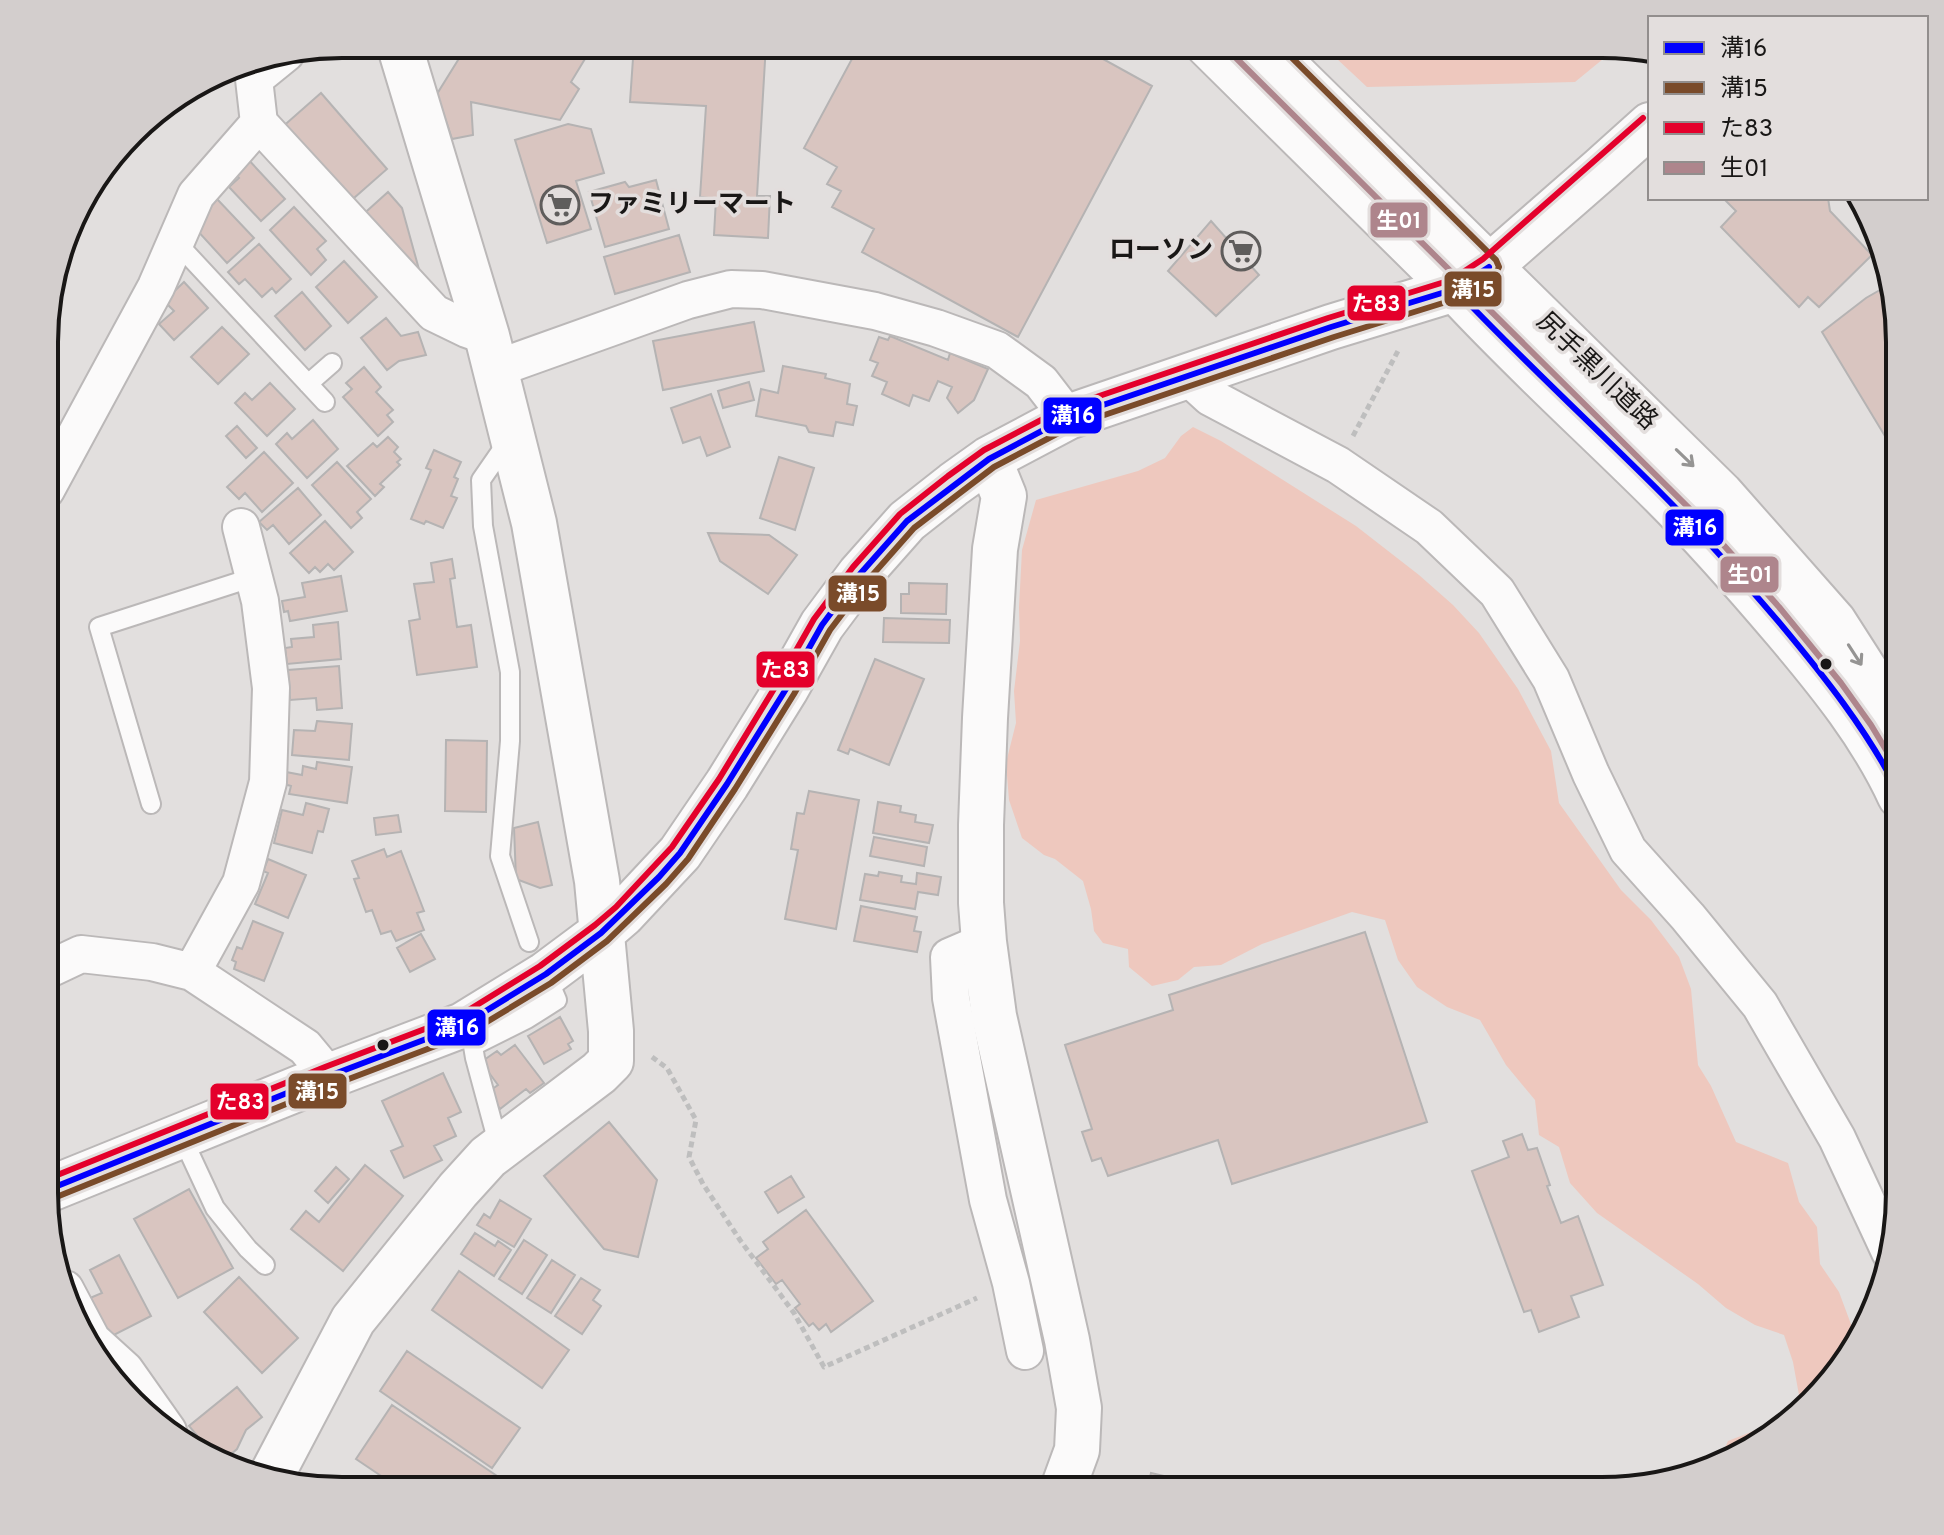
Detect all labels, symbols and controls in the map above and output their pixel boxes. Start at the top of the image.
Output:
legend [1648,16,1928,200]
text: 溝16 [1720,35,1767,65]
text: 溝15 [1720,75,1768,105]
text: た83 [1720,115,1773,145]
text: 生01 [1720,155,1768,185]
supermarket icon: ファミリーマート [539,184,581,226]
place label: ファミリーマート [588,189,796,222]
line badge: 生01 [1369,201,1429,239]
text: 生01 [1376,209,1422,236]
supermarket icon: ローソン [1220,230,1262,272]
place label: ローソン [1109,235,1213,268]
line badge: 溝15 [1443,270,1503,308]
text: 溝15 [1451,278,1495,305]
line badge: た83 [1346,284,1407,322]
text: た83 [1351,292,1401,319]
street label: 尻手黒川道路 [1528,306,1664,438]
line badge: 溝16 [1042,396,1103,435]
text: 溝16 [1051,404,1095,431]
one-way arrow [1675,449,1695,468]
line badge: 溝16 [1664,508,1725,547]
text: 溝16 [1673,516,1717,543]
line badge: 生01 [1719,555,1780,594]
text: 生01 [1727,563,1773,590]
line badge: 溝15 [827,574,888,613]
text: 溝15 [836,582,880,609]
one-way arrow [1846,643,1863,665]
line badge: た83 [755,650,816,689]
unlabelled marker [1818,656,1834,672]
text: た83 [760,658,810,685]
line badge: 溝16 [426,1008,487,1047]
text: 溝16 [435,1016,479,1043]
unlabelled marker [375,1037,391,1053]
line badge: 溝15 [287,1072,348,1110]
text: 溝15 [295,1080,339,1107]
line badge: た83 [209,1082,270,1121]
text: た83 [215,1090,265,1117]

